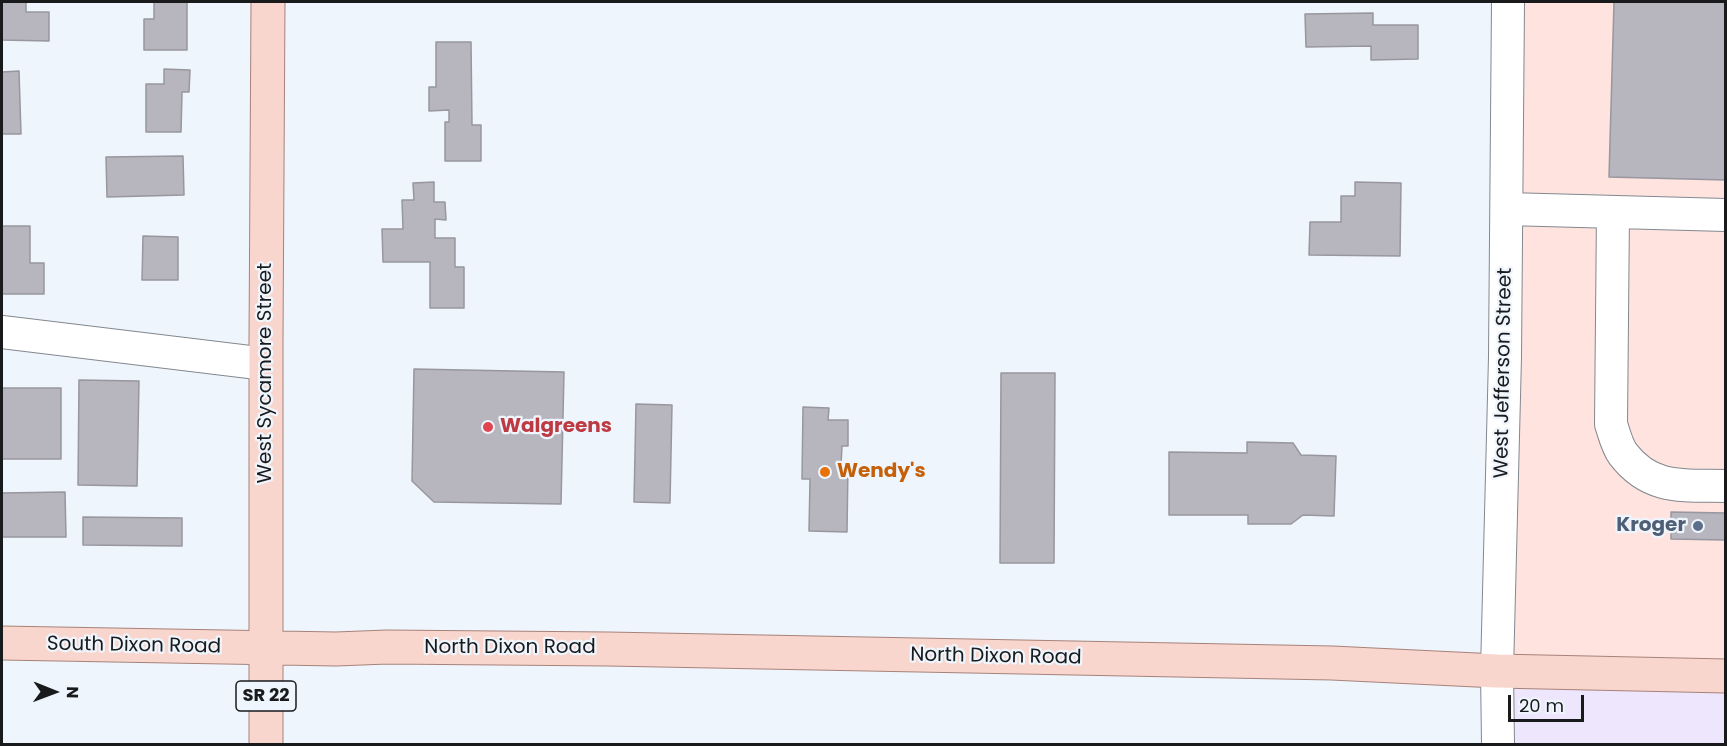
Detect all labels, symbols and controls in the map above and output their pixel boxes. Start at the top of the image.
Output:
street label: West Sycamore Street [254,263,278,483]
street label: West Jefferson Street [1490,267,1518,479]
place label: Walgreens [500,415,612,439]
marker: Walgreens [481,420,495,434]
place label: Wendy's [837,460,926,484]
marker: Wendy's [818,465,832,479]
place label: Kroger [1616,514,1686,538]
marker: Kroger [1691,519,1705,533]
street label: South Dixon Road [47,632,221,660]
street label: North Dixon Road [424,636,596,660]
street label: North Dixon Road [910,644,1082,670]
north arrow [24,662,84,722]
road number: SR 22 [236,681,296,711]
scale bar [1511,683,1588,721]
text: N [61,686,84,699]
text: 20 m [1519,693,1564,718]

